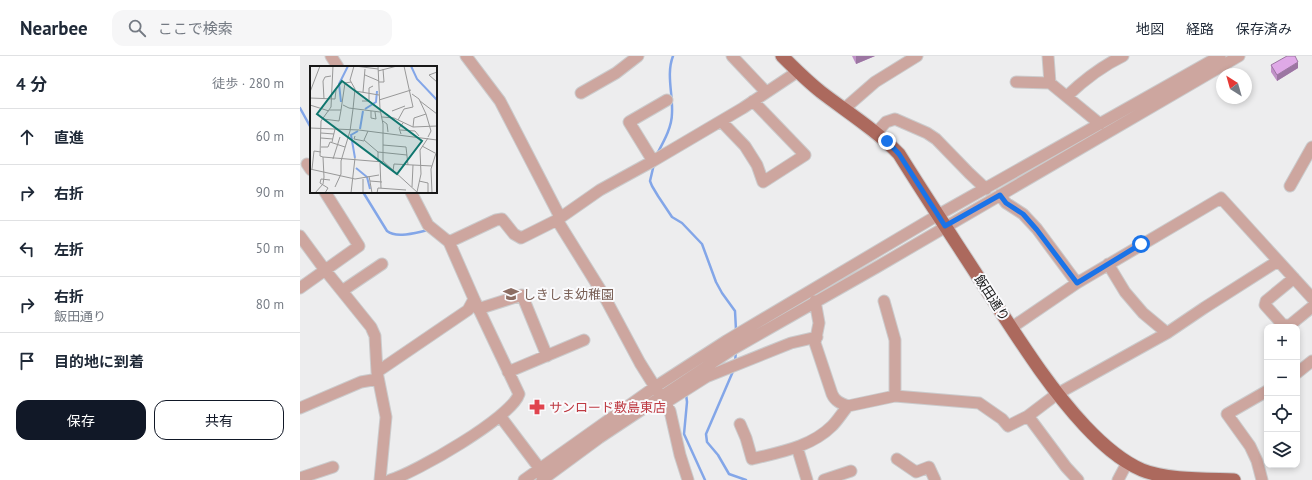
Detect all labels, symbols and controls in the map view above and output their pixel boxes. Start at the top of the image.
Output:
search box [112,10,392,46]
text: Nearbee [20,16,88,40]
icon: search [126,17,148,39]
text: ここで検索 [158,19,233,38]
text: 地図 [1136,20,1164,38]
text: 経路 [1186,20,1214,38]
text: 保存済み [1236,20,1292,38]
inset map [310,66,437,193]
north arrow [1216,68,1252,104]
text: 4 分 [16,73,47,95]
text: 徒歩 · 280 m [212,75,284,92]
icon: ahead [16,126,38,148]
text: 直進 [54,128,84,147]
text: 60 m [256,128,284,145]
route end [878,132,896,150]
icon: right [16,182,38,204]
text: 右折 [54,184,84,203]
text: 90 m [256,184,284,201]
route start [1132,235,1150,253]
icon: left [16,238,38,260]
text: 左折 [54,240,84,259]
text: 50 m [256,240,284,257]
street label: 飯田通り [971,272,1013,324]
school or university icon: しきしま幼稚園 [502,285,520,303]
place label: しきしま幼稚園 [523,286,614,303]
text: 右折 [54,287,84,306]
icon: right [16,294,38,316]
text: 80 m [256,296,284,313]
text: 飯田通り [54,308,106,325]
map controls [1264,324,1300,468]
button: + [1264,324,1300,360]
icon: arrive [16,350,38,372]
text: 目的地に到着 [54,352,144,371]
button: − [1264,360,1300,396]
button: locate [1264,396,1300,432]
pharmacy icon: サンロード敷島東店 [528,398,546,416]
place label: サンロード敷島東店 [549,399,666,416]
button: 保存 [16,400,146,440]
button: 共有 [154,400,284,440]
button: layers [1264,432,1300,468]

